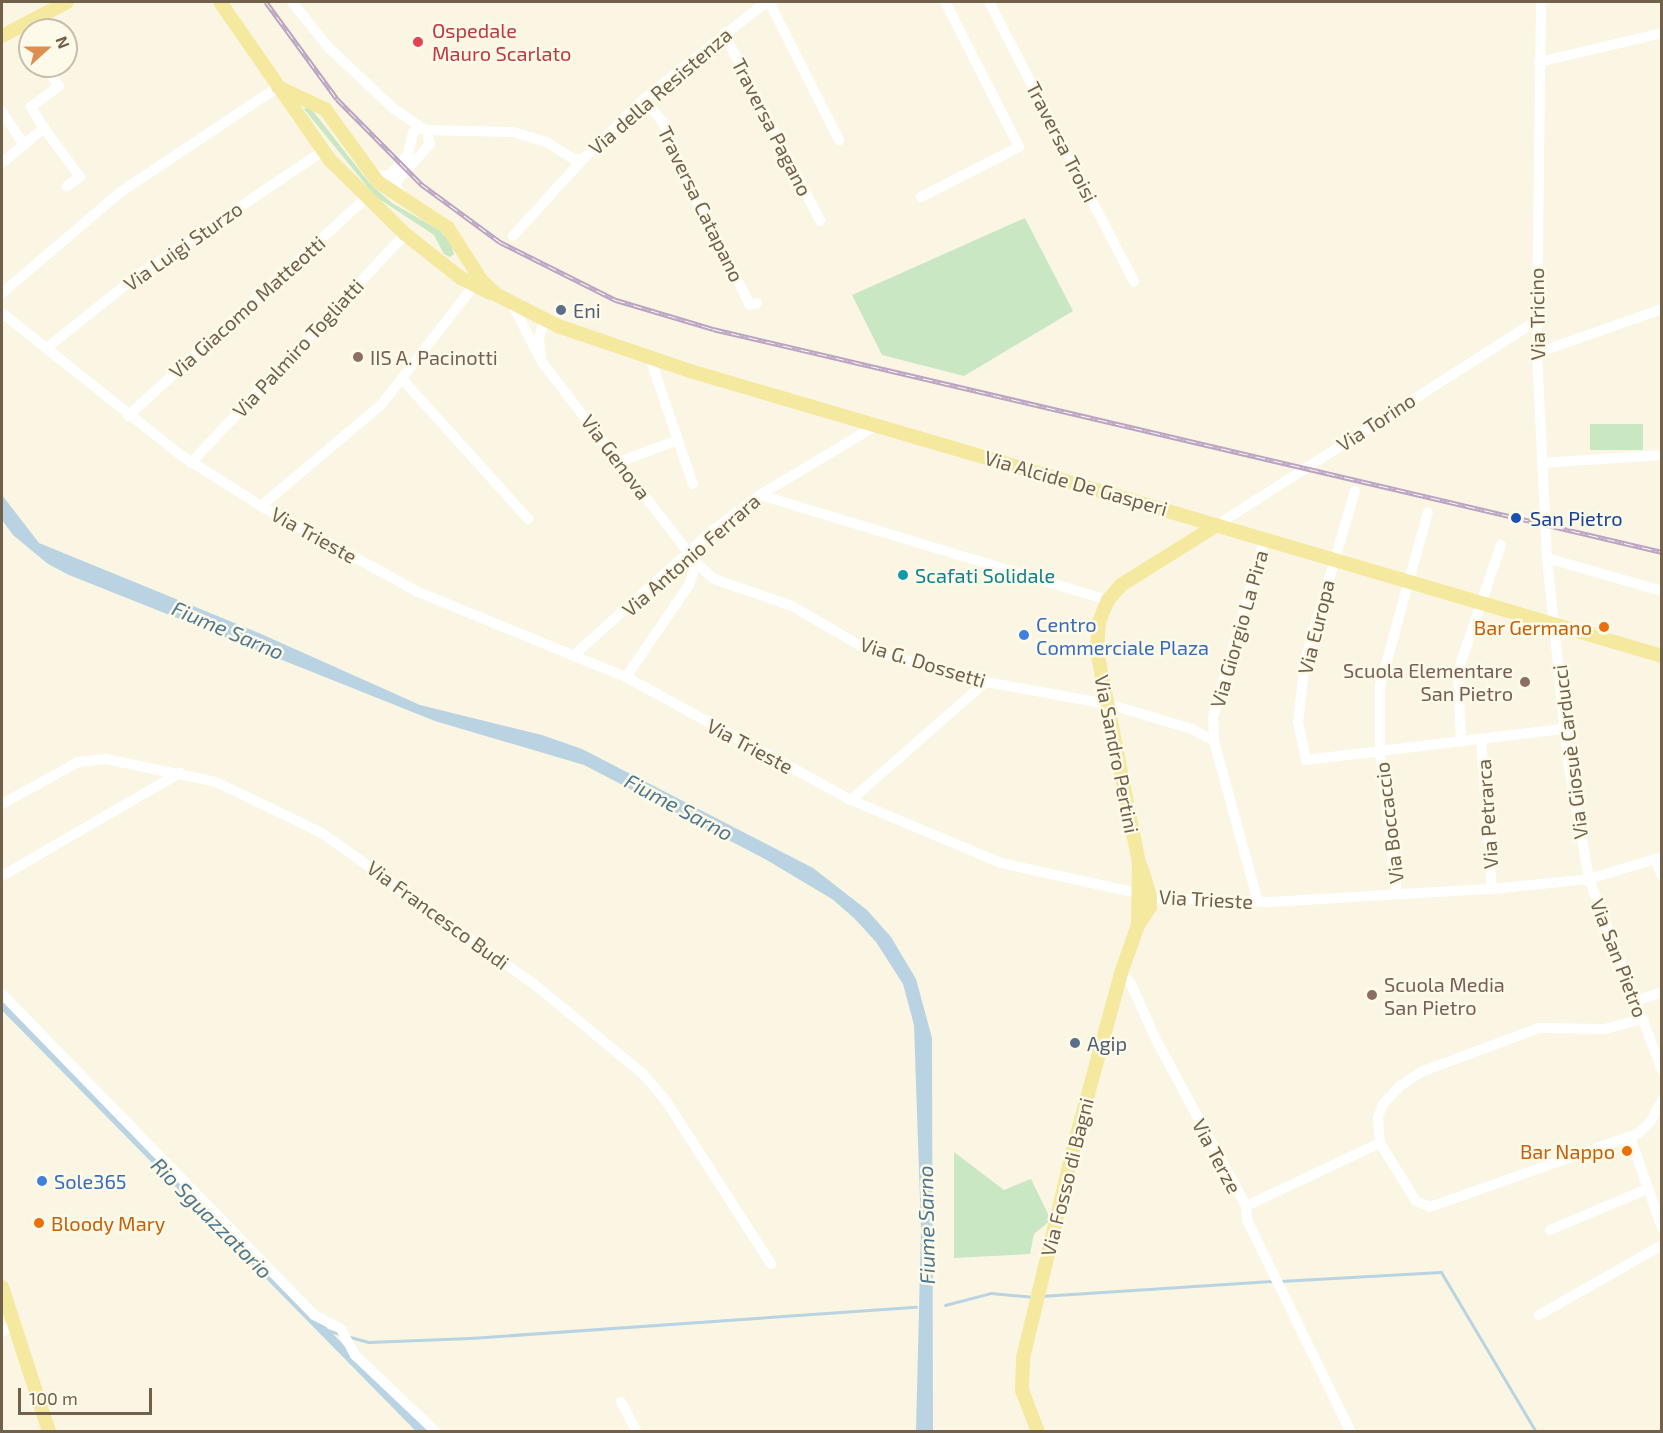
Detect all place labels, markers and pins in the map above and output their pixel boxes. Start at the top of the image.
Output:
place label: Ospedale Mauro Scarlato [432,19,571,66]
marker: Ospedale Mauro Scarlato [409,33,427,51]
place label: Eni [573,298,601,322]
marker: Eni [554,303,568,317]
place label: IIS A. Pacinotti [370,345,498,369]
marker: IIS A. Pacinotti [351,350,365,364]
place label: San Pietro [1530,506,1623,530]
marker: San Pietro [1507,509,1525,527]
place label: Scafati Solidale [915,563,1055,587]
marker: Scafati Solidale [896,568,910,582]
place label: Centro Commerciale Plaza [1036,612,1209,659]
place label: Bar Germano [1473,615,1592,639]
marker: Bar Germano [1597,620,1611,634]
marker: Centro Commerciale Plaza [1017,628,1031,642]
place label: Scuola Elementare San Pietro [1343,658,1513,705]
marker: Scuola Elementare San Pietro [1518,675,1532,689]
place label: Scuola Media San Pietro [1384,972,1505,1019]
marker: Scuola Media San Pietro [1365,988,1379,1002]
place label: Agip [1087,1031,1127,1055]
marker: Agip [1068,1036,1082,1050]
place label: Bar Nappo [1520,1139,1615,1163]
marker: Bar Nappo [1620,1144,1634,1158]
place label: Sole365 [54,1169,127,1193]
marker: Sole365 [35,1174,49,1188]
place label: Bloody Mary [51,1211,166,1235]
marker: Bloody Mary [32,1216,46,1230]

